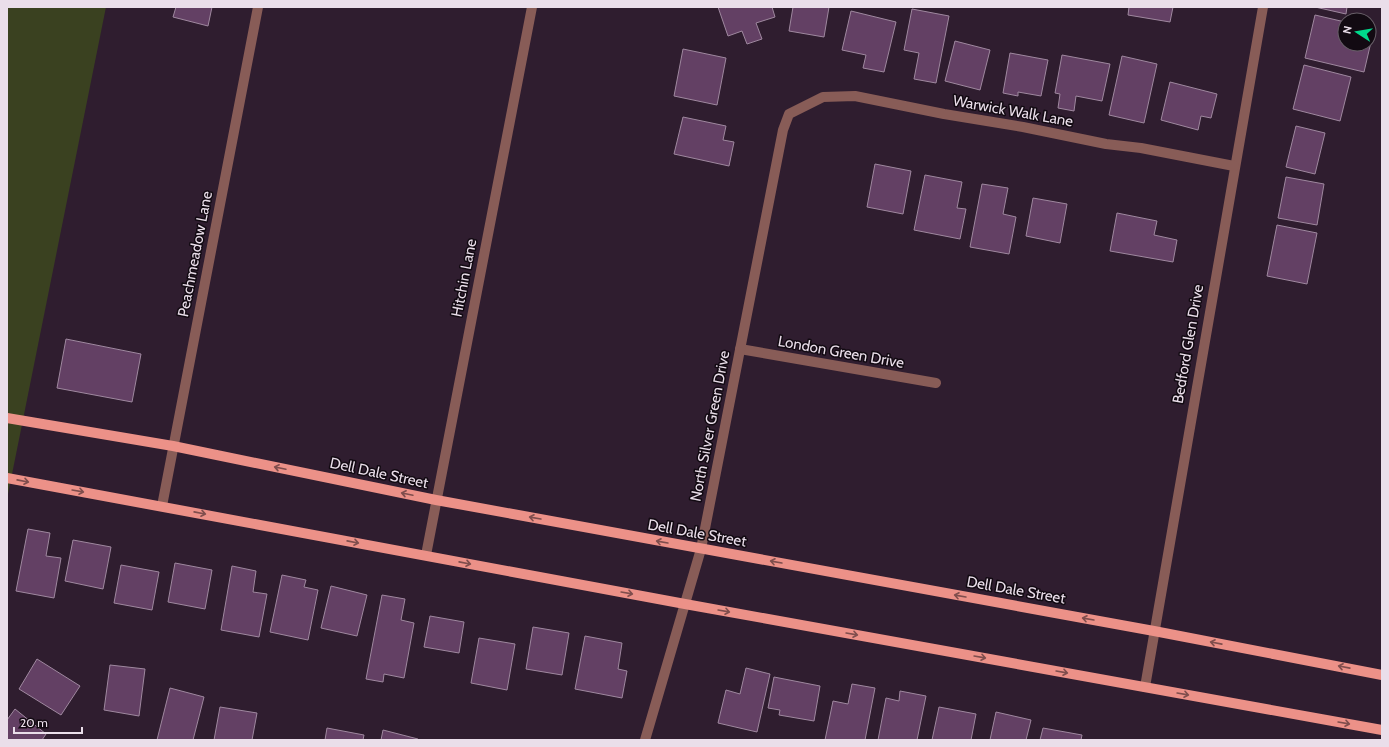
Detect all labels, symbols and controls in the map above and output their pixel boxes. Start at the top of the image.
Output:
north arrow [1337,12,1377,52]
text: N [1340,25,1355,35]
street label: Warwick Walk Lane [952,92,1075,130]
street label: Peachmeadow Lane [174,189,216,318]
street label: Hitchin Lane [448,237,480,319]
street label: Bedford Glen Drive [1169,283,1207,405]
street label: London Green Drive [777,332,906,372]
street label: North Silver Green Drive [687,349,734,503]
street label: Dell Dale Street [328,454,430,492]
one-way arrow [273,464,286,472]
one-way arrow [16,477,29,485]
one-way arrow [71,487,84,495]
one-way arrow [401,490,414,498]
one-way arrow [194,510,207,518]
one-way arrow [528,514,541,522]
street label: Dell Dale Street [646,515,748,551]
one-way arrow [346,538,359,546]
one-way arrow [656,538,669,546]
one-way arrow [770,558,783,566]
one-way arrow [458,559,471,567]
street label: Dell Dale Street [965,572,1067,608]
one-way arrow [620,589,633,597]
one-way arrow [954,591,967,599]
one-way arrow [717,607,730,615]
one-way arrow [1082,615,1095,623]
one-way arrow [845,630,858,638]
one-way arrow [1210,638,1223,646]
one-way arrow [973,653,986,661]
one-way arrow [1338,663,1351,671]
one-way arrow [1055,668,1068,676]
one-way arrow [1176,690,1189,698]
scale bar [14,709,82,735]
text: 20 m [20,715,48,730]
one-way arrow [1337,719,1350,727]

